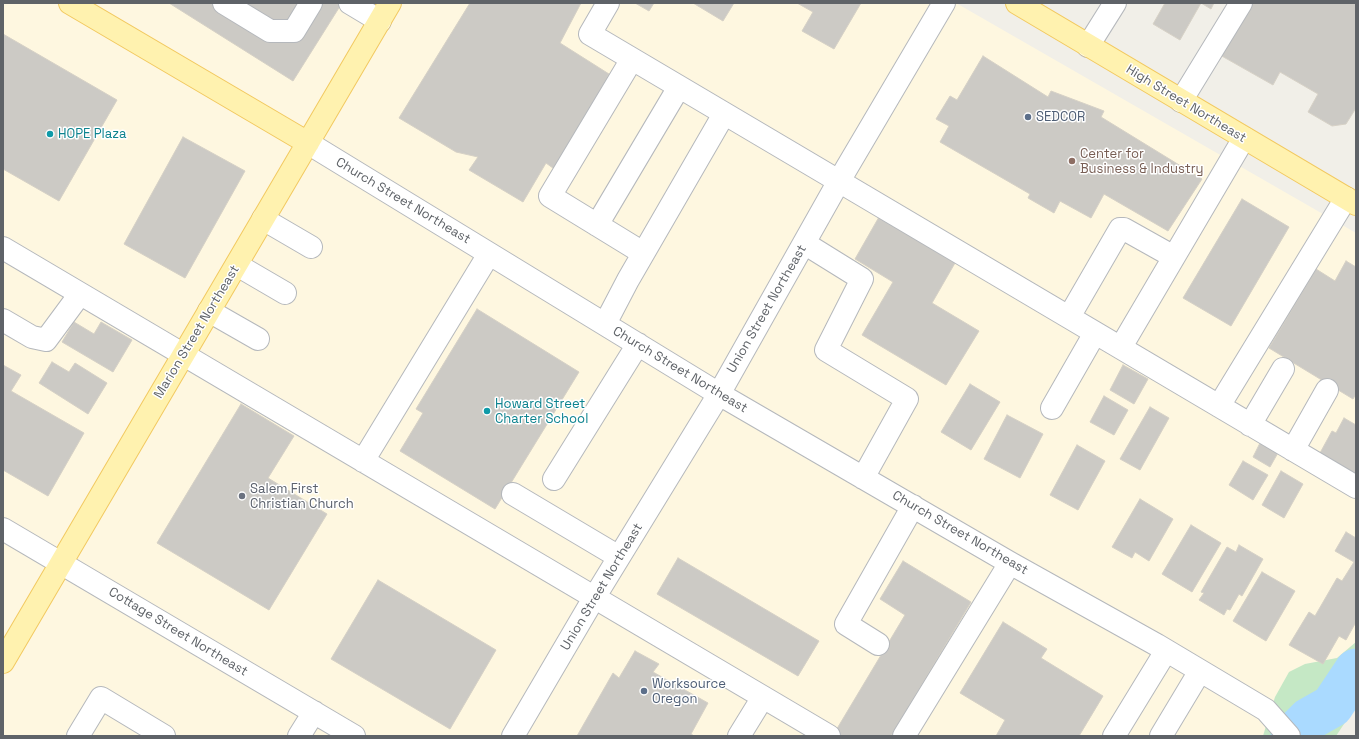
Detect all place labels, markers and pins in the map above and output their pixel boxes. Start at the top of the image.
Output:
place label: SEDCOR [1036,109,1085,125]
marker: SEDCOR [1023,112,1033,122]
place label: HOPE Plaza [58,126,126,142]
marker: HOPE Plaza [45,129,55,139]
place label: Center for Business & Industry [1080,146,1203,177]
marker: Center for Business & Industry [1067,156,1077,166]
place label: Howard Street Charter School [495,396,588,427]
marker: Howard Street Charter School [482,406,492,416]
place label: Salem First Christian Church [250,481,354,512]
marker: Salem First Christian Church [237,491,247,501]
place label: Worksource Oregon [652,676,726,707]
marker: Worksource Oregon [639,686,649,696]

